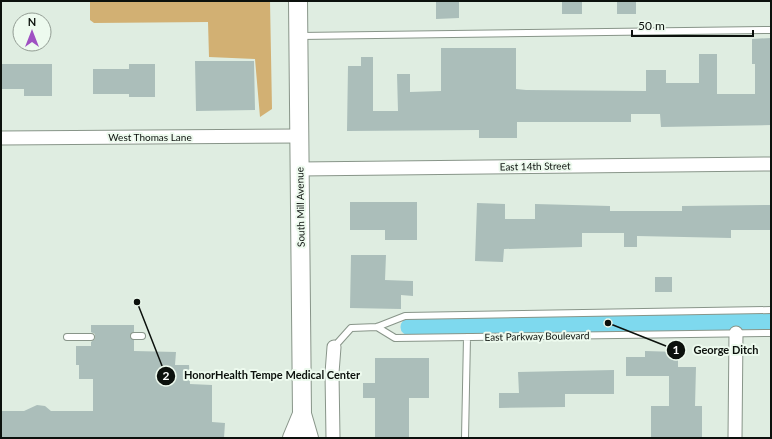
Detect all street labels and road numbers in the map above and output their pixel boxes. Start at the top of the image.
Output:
street label: West Thomas Lane [108,131,192,143]
street label: East 14th Street [499,159,571,173]
street label: South Mill Avenue [293,167,307,247]
street label: East Parkway Boulevard [484,329,590,343]

